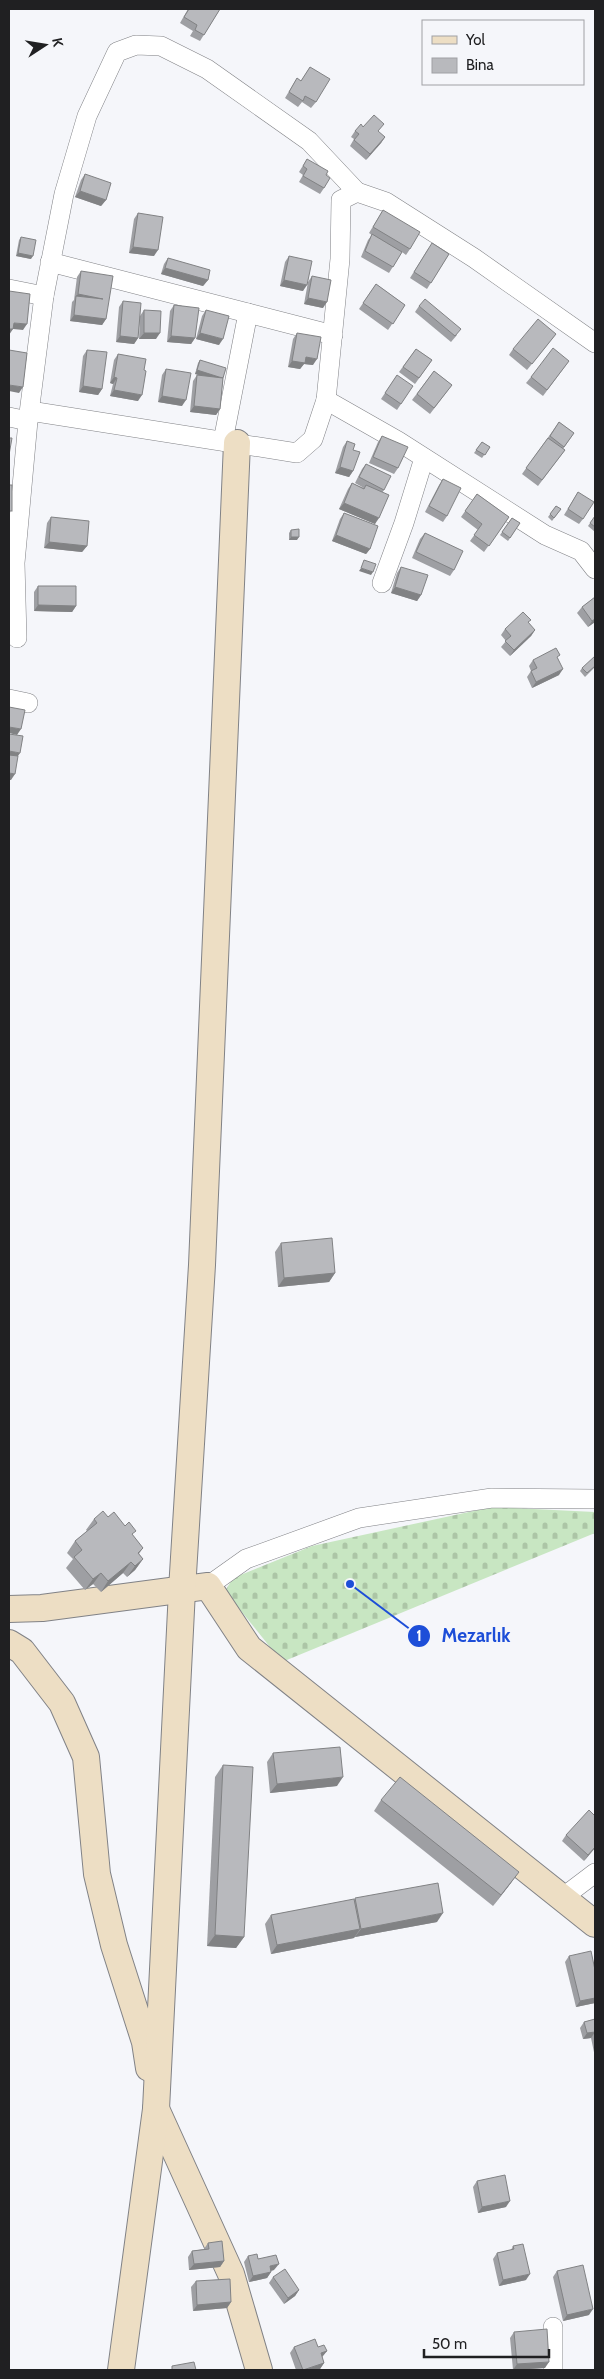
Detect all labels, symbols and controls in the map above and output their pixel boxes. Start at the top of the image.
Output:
north arrow [20,20,70,70]
legend [422,20,584,85]
text: Yol [465,31,485,49]
text: K [48,36,67,49]
text: Bina [466,56,494,74]
callout: Mezarlık [406,1619,520,1653]
text: Mezarlık [442,1624,511,1647]
text: 1 [416,1627,422,1645]
scale bar [424,2326,549,2358]
text: 50 m [432,2335,467,2353]

